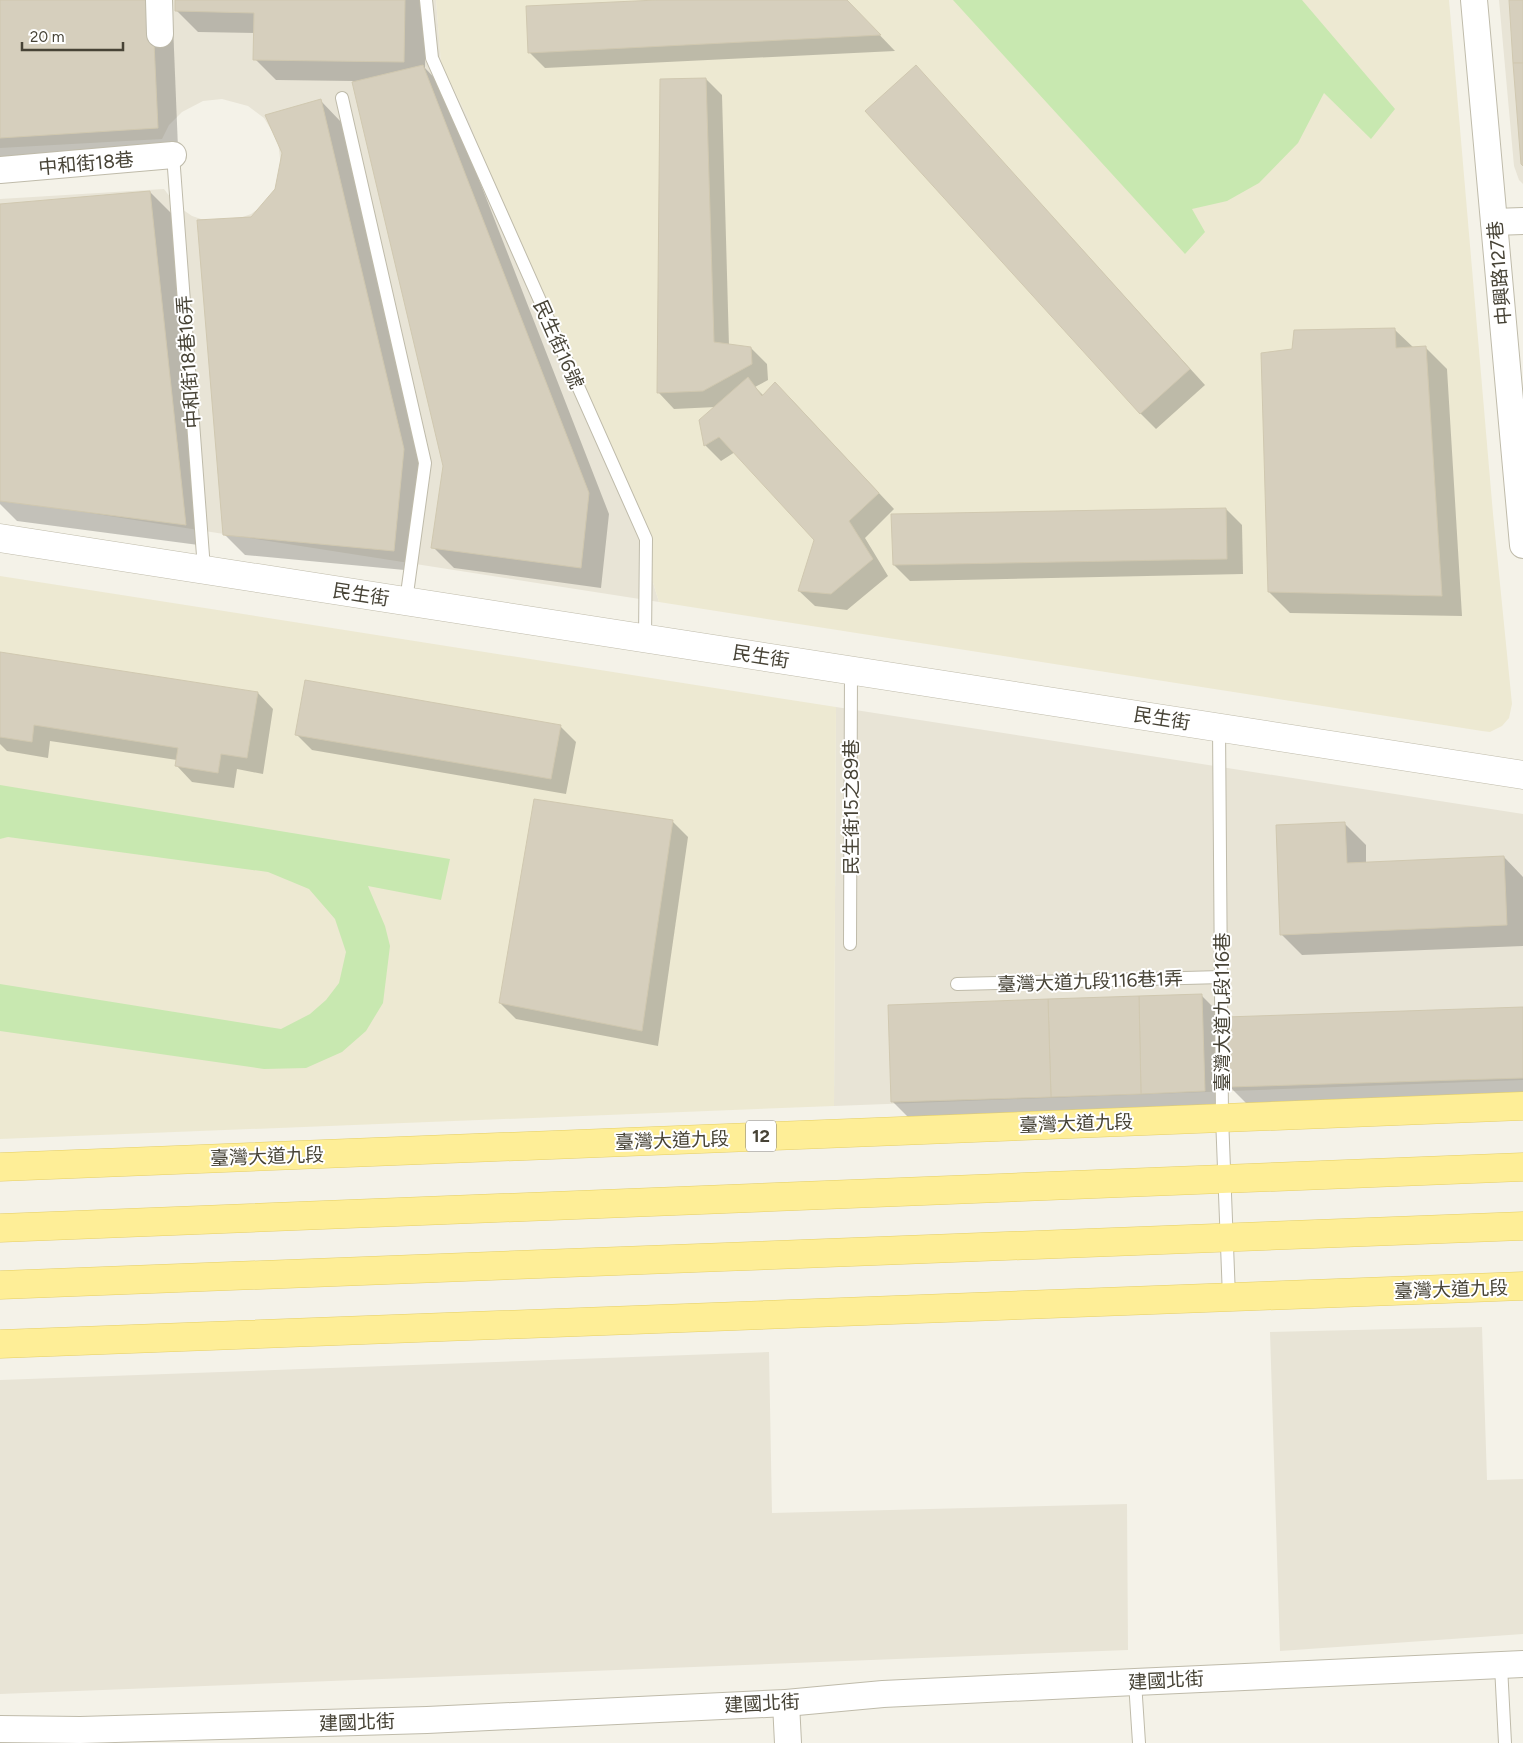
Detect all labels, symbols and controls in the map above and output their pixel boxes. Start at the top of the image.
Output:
scale bar [22,20,124,52]
text: 20 m [30,28,64,46]
street label: 中和街18巷 [37,148,135,179]
street label: 中興路127巷 [1483,220,1516,326]
street label: 中和街18巷16弄 [172,295,205,429]
street label: 民生街16號 [529,296,588,392]
street label: 民生街 [331,579,391,610]
street label: 民生街 [731,641,791,672]
street label: 民生街 [1132,703,1192,734]
street label: 民生街15之89巷 [840,739,863,875]
street label: 臺灣大道九段116巷 [1211,932,1234,1092]
street label: 臺灣大道九段116巷1弄 [997,967,1184,996]
street label: 臺灣大道九段 [1019,1110,1133,1137]
road number: 12 [746,1120,776,1152]
street label: 臺灣大道九段 [615,1127,729,1154]
street label: 臺灣大道九段 [210,1143,324,1170]
street label: 臺灣大道九段 [1394,1276,1508,1303]
street label: 建國北街 [1127,1667,1205,1694]
street label: 建國北街 [723,1690,801,1717]
street label: 建國北街 [319,1710,395,1735]

